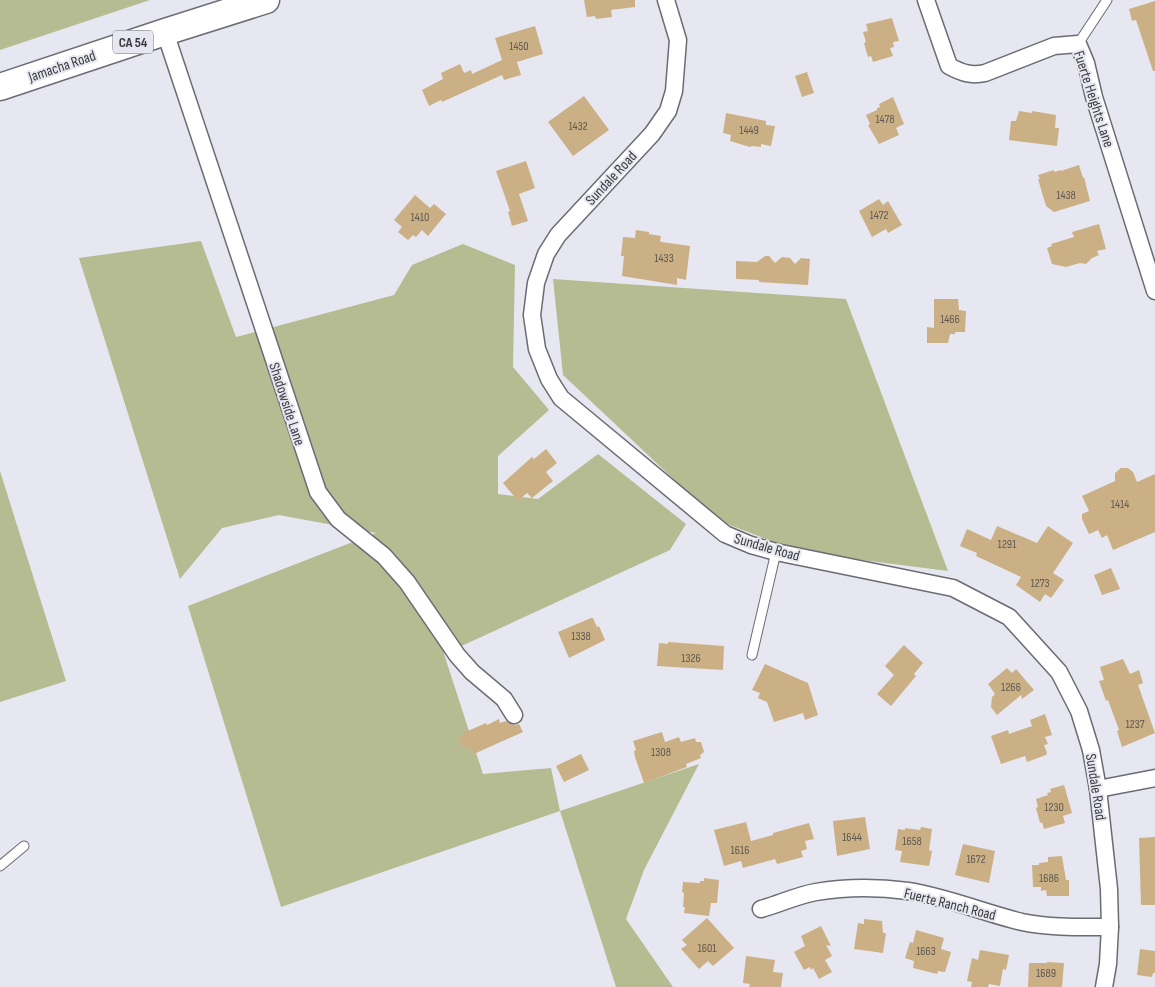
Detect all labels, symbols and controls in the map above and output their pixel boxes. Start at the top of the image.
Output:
road number: CA 54 [113,31,153,54]
house number: 1450 [509,39,529,54]
street label: Jamacha Road [25,46,98,87]
street label: Fuerte Heights Lane [1069,49,1118,150]
house number: 1478 [875,112,895,127]
house number: 1432 [568,119,588,134]
house number: 1449 [739,123,759,138]
street label: Sundale Road [581,147,641,209]
house number: 1438 [1056,188,1076,203]
house number: 1472 [870,208,888,223]
house number: 1410 [411,210,429,225]
house number: 1433 [654,251,674,266]
house number: 1466 [940,312,960,327]
street label: Shadowside Lane [264,360,309,448]
house number: 1414 [1111,497,1129,512]
street label: Sundale Road [732,529,802,566]
house number: 1291 [998,537,1017,552]
house number: 1273 [1030,576,1050,591]
house number: 1338 [571,629,591,644]
house number: 1326 [681,651,701,666]
house number: 1266 [1001,680,1021,695]
house number: 1237 [1125,717,1145,732]
house number: 1308 [651,745,671,760]
street label: Sundale Road [1081,752,1110,822]
house number: 1230 [1044,800,1064,815]
house number: 1644 [842,830,862,845]
house number: 1658 [902,834,922,849]
house number: 1616 [731,843,749,858]
house number: 1672 [966,852,986,867]
house number: 1686 [1039,871,1059,886]
street label: Fuerte Ranch Road [902,884,998,925]
house number: 1601 [697,941,717,956]
house number: 1663 [916,944,936,959]
house number: 1689 [1036,966,1056,981]

